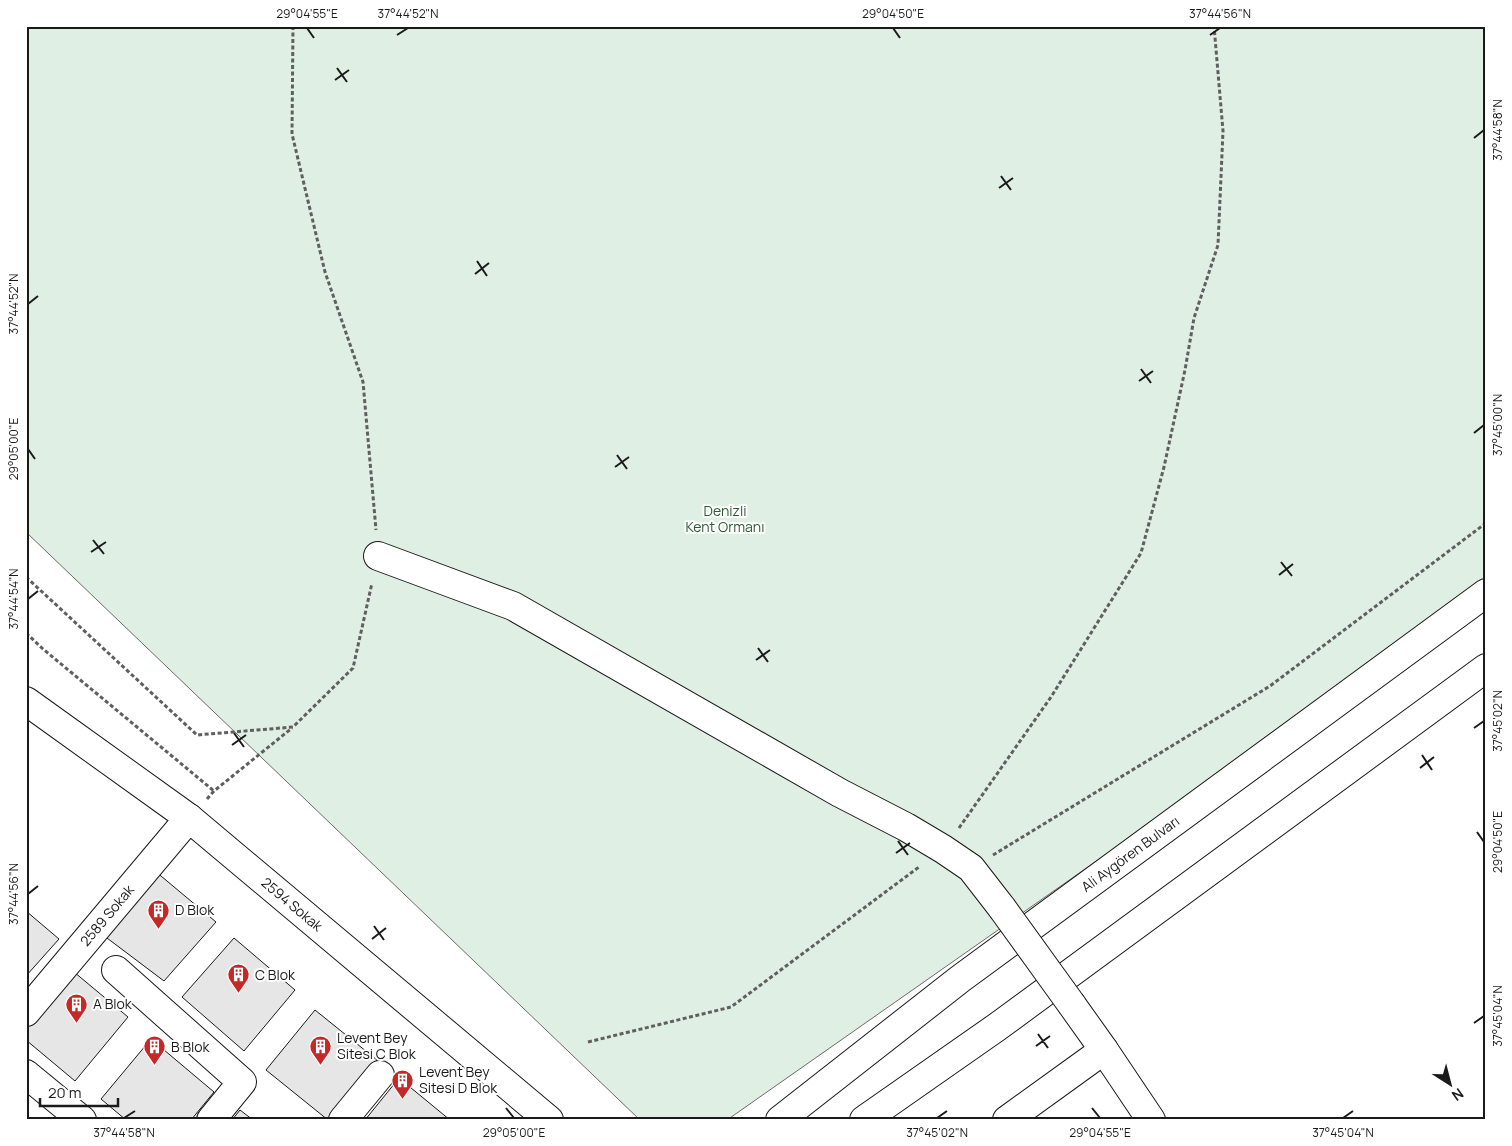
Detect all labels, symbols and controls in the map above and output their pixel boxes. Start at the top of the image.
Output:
text: 29°04'55"E [276,5,338,22]
text: 37°44'52"N [378,5,438,22]
text: 29°04'50"E [862,5,924,22]
text: 37°44'56"N [1189,5,1251,22]
text: 37°44'58"N [1489,99,1506,161]
text: 37°44'52"N [5,274,22,334]
text: 37°45'00"N [1489,394,1506,456]
text: 29°05'00"E [5,418,22,480]
park label: Denizli Kent Ormanı [686,501,764,536]
text: 37°44'54"N [5,568,22,630]
text: 37°45'02"N [1489,690,1506,752]
street label: Ali Aygören Bulvarı [1077,811,1183,896]
text: 29°04'50"E [1489,811,1506,873]
text: 37°44'56"N [5,863,22,925]
street label: 2594 Sokak [258,873,328,936]
street label: 2589 Sokak [75,880,139,950]
building icon: D Blok [147,898,171,929]
place label: D Blok [175,900,215,919]
building icon: C Blok [227,963,251,994]
place label: C Blok [255,965,296,984]
text: 37°45'04"N [1489,985,1506,1047]
building icon: A Blok [65,992,89,1023]
place label: A Blok [93,994,133,1013]
place label: Levent Bey Sitesi C Blok [337,1028,417,1063]
building icon: Levent Bey Sitesi C Blok [309,1034,333,1065]
building icon: B Blok [143,1035,167,1066]
place label: B Blok [171,1037,211,1056]
north arrow [1424,1058,1474,1108]
place label: Levent Bey Sitesi D Blok [419,1062,498,1097]
building icon: Levent Bey Sitesi D Blok [391,1068,415,1099]
scale bar [40,1076,118,1108]
text: 20 m [48,1082,81,1103]
text: N [1448,1084,1468,1106]
text: 37°44'58"N [93,1124,155,1141]
text: 29°05'00"E [483,1124,545,1141]
text: 37°45'02"N [906,1124,968,1141]
text: 29°04'55"E [1069,1124,1131,1141]
text: 37°45'04"N [1312,1124,1374,1141]

